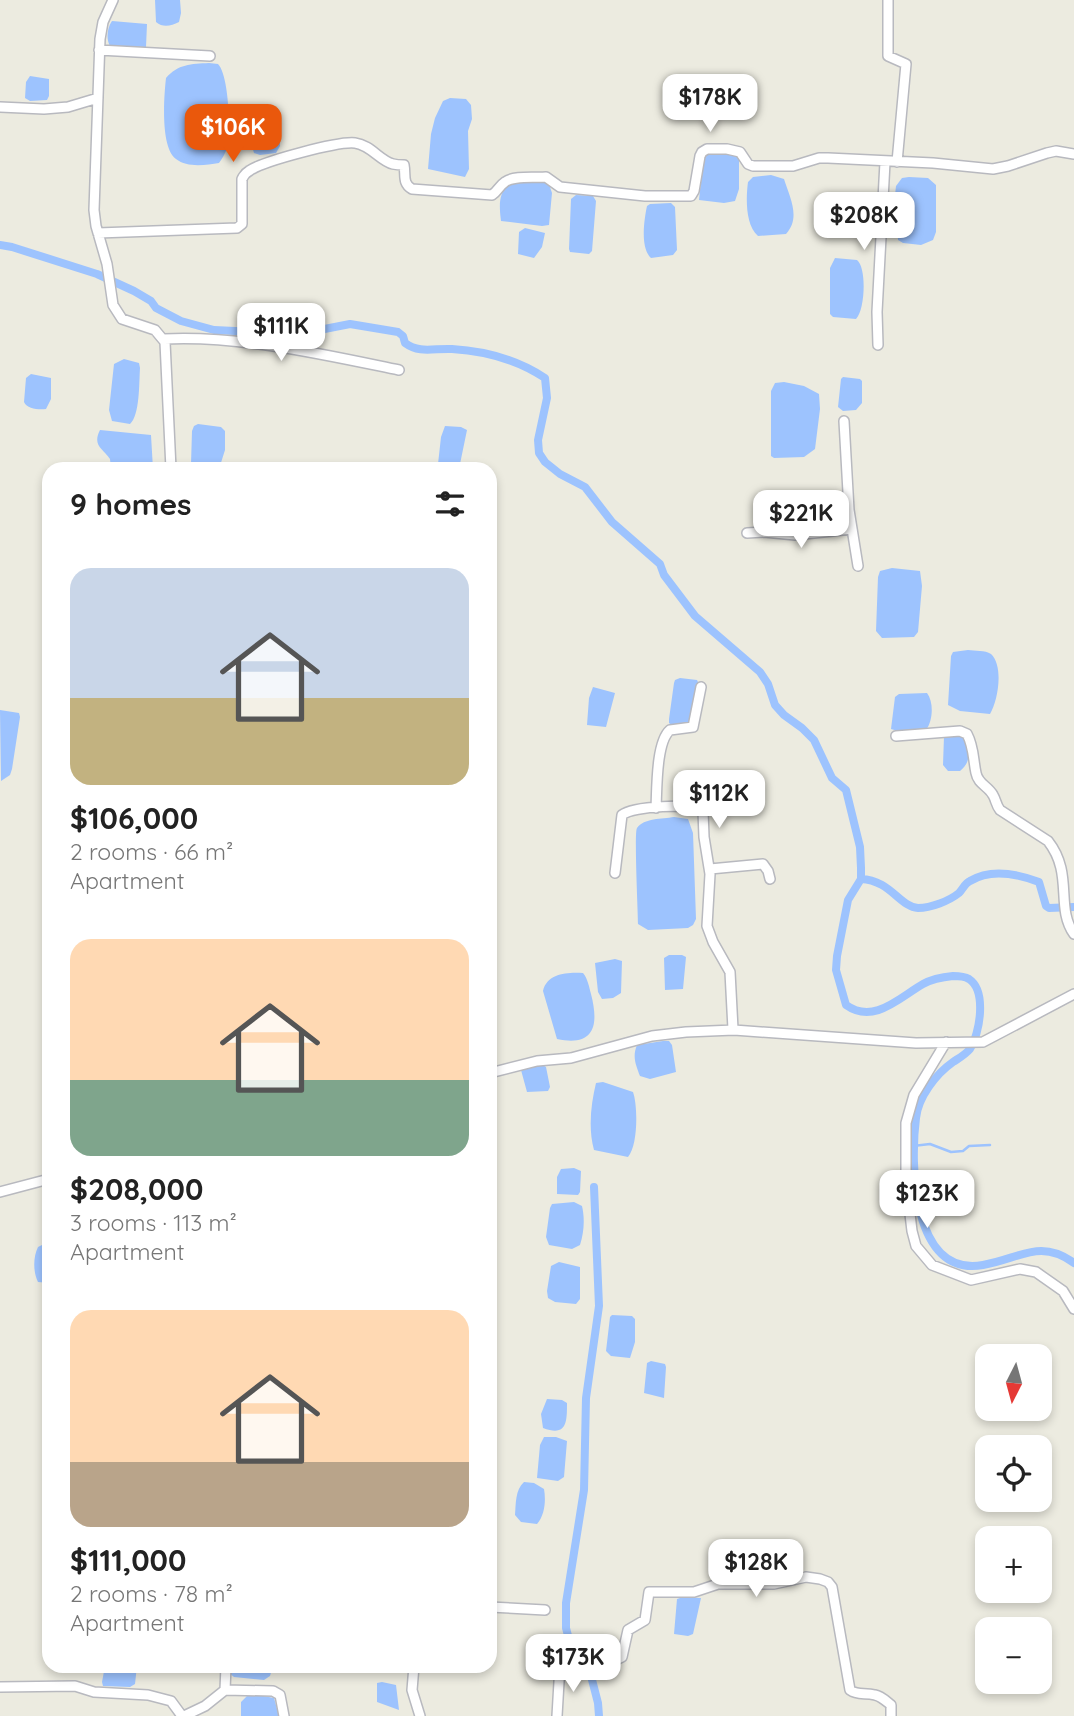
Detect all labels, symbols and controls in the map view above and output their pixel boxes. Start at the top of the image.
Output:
pin: $178K [661,74,759,134]
text: $178K [679,82,741,111]
pin: $106K [184,104,282,164]
text: $106K [201,112,265,141]
pin: $208K [815,192,913,252]
text: $208K [830,200,898,229]
pin: $111K [232,304,330,363]
text: $111K [253,311,309,340]
text: 9 homes [70,485,192,523]
icon: filters [431,485,469,523]
pin: $221K [752,490,850,550]
text: $221K [769,498,833,527]
icon: home [207,614,333,740]
pin: $112K [670,770,768,830]
text: $112K [689,778,749,807]
text: $106,000 [70,799,198,837]
text: 2 rooms · 66 m² [70,837,233,866]
text: Apartment [70,866,184,895]
icon: home [207,985,333,1111]
text: $208,000 [70,1170,203,1208]
pin: $123K [878,1170,976,1230]
text: $123K [895,1178,959,1207]
text: 3 rooms · 113 m² [70,1208,237,1237]
text: Apartment [70,1237,184,1266]
north arrow [975,1344,1052,1421]
map controls [975,1344,1052,1694]
icon: home [207,1356,333,1482]
button: locate [975,1435,1052,1512]
button: + [975,1526,1052,1603]
pin: $128K [707,1540,805,1599]
text: $111,000 [70,1541,186,1579]
text: $128K [724,1547,788,1576]
text: 2 rooms · 78 m² [70,1579,233,1608]
text: Apartment [70,1608,184,1637]
button: − [975,1617,1052,1694]
pin: $173K [524,1634,622,1694]
text: $173K [542,1642,604,1671]

